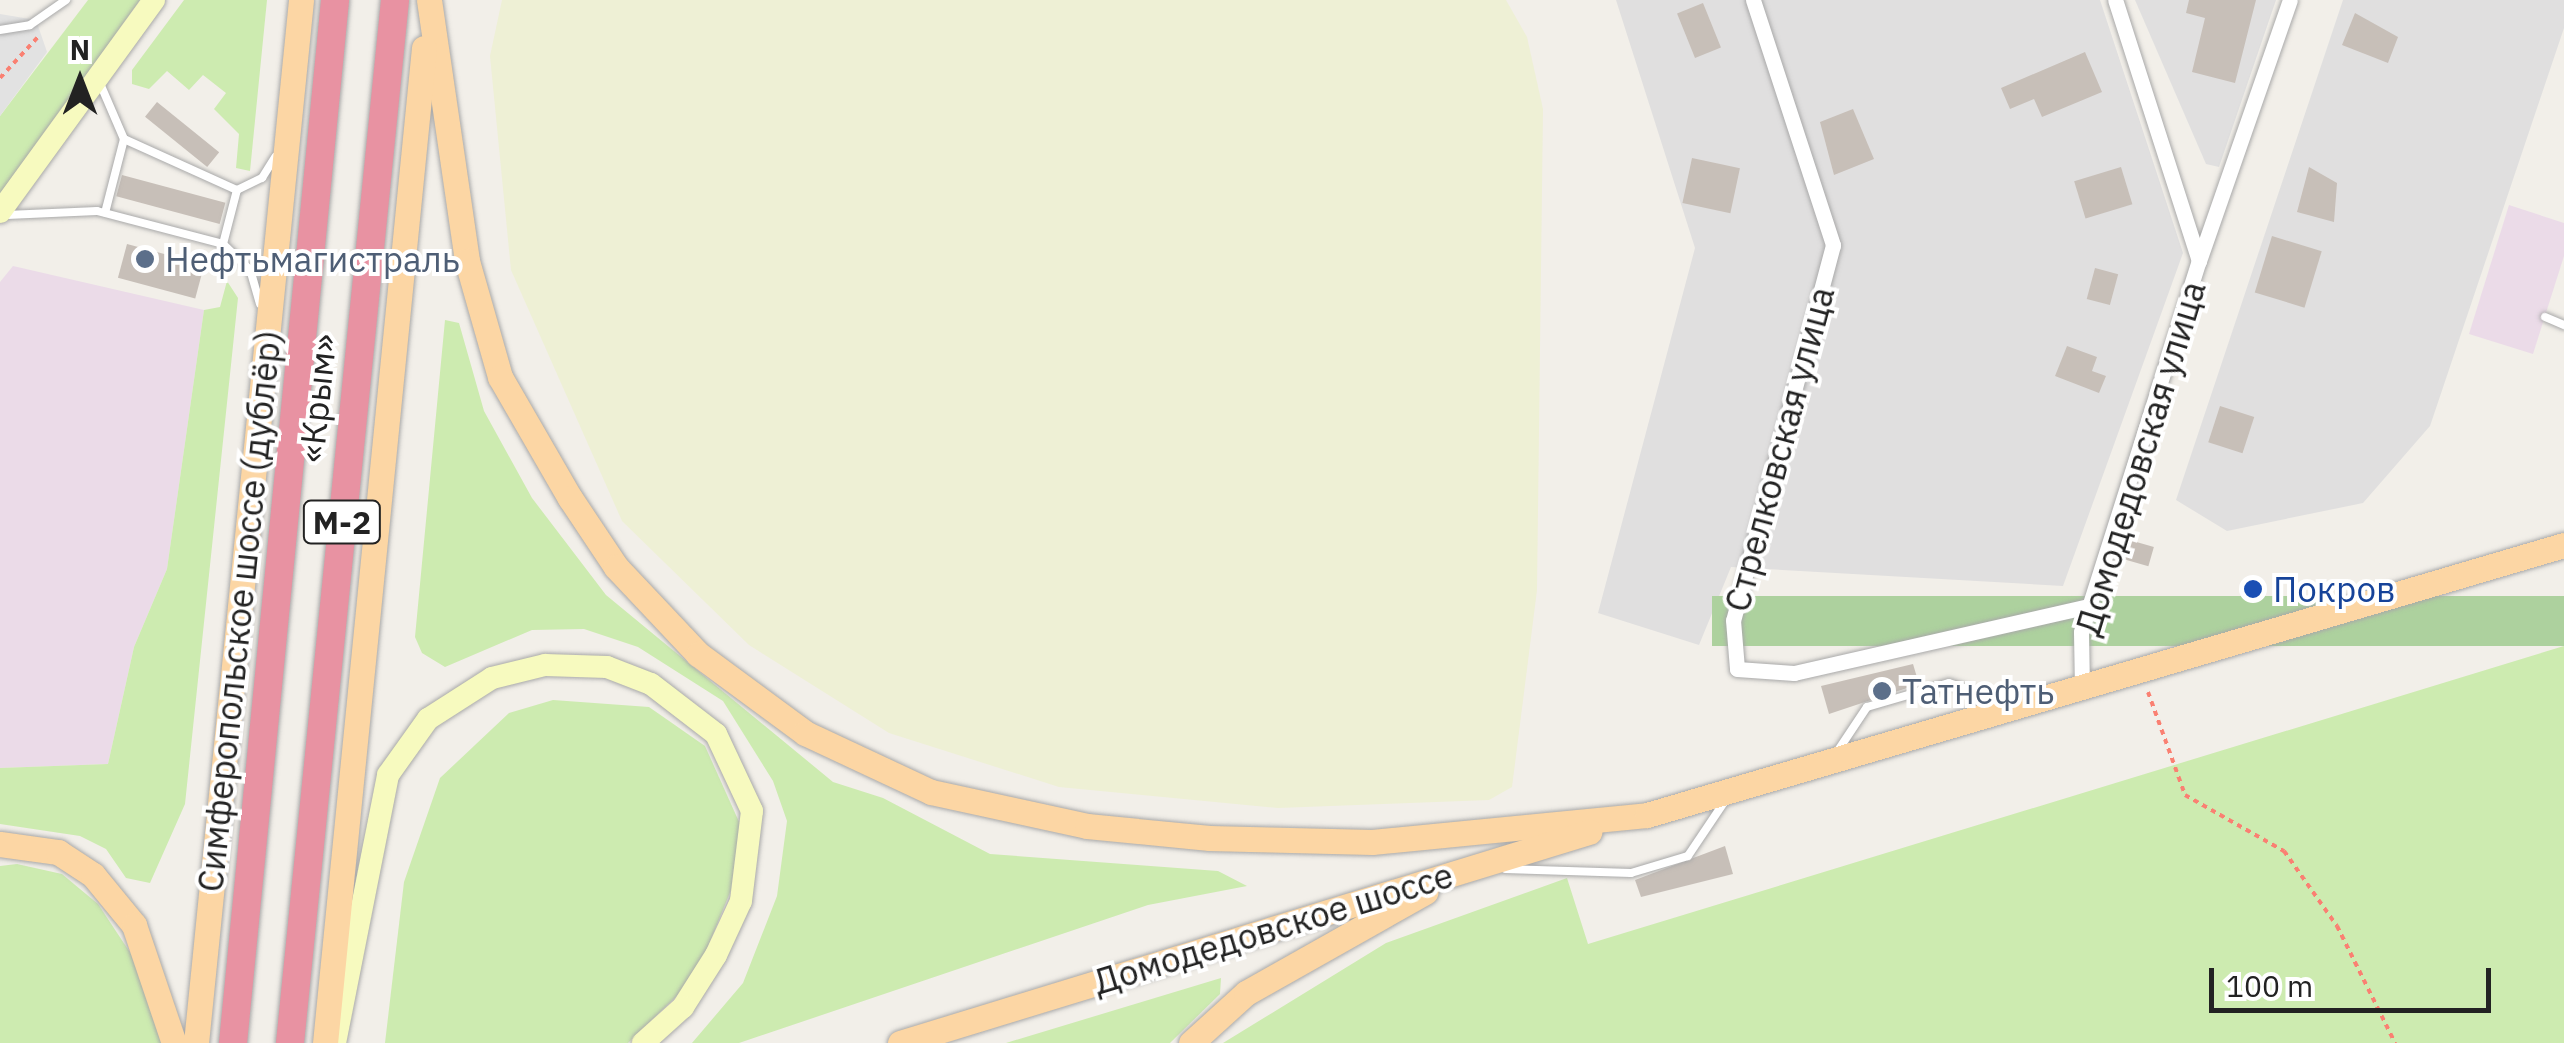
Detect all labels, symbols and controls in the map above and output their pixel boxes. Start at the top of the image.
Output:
north arrow [30,30,130,130]
text: N [70,31,90,68]
place label: Нефтьмагистраль [165,238,460,280]
marker: Нефтьмагистраль [134,248,156,270]
street label: Домодедовская улица [2066,276,2214,640]
street label: Стрелковская улица [1715,282,1843,616]
street label: Симферопольское шоссе (дублёр) [189,328,289,894]
street label: «Крым» [289,332,345,464]
road number: М-2 [302,495,382,549]
place label: Покров [2273,568,2396,610]
marker: Покров [2242,578,2264,600]
place label: Татнефть [1902,670,2054,712]
marker: Татнефть [1871,680,1893,702]
street label: Домодедовское шоссе [1088,853,1458,1003]
scale bar [2214,948,2496,1010]
text: 100 m [2226,966,2313,1005]

